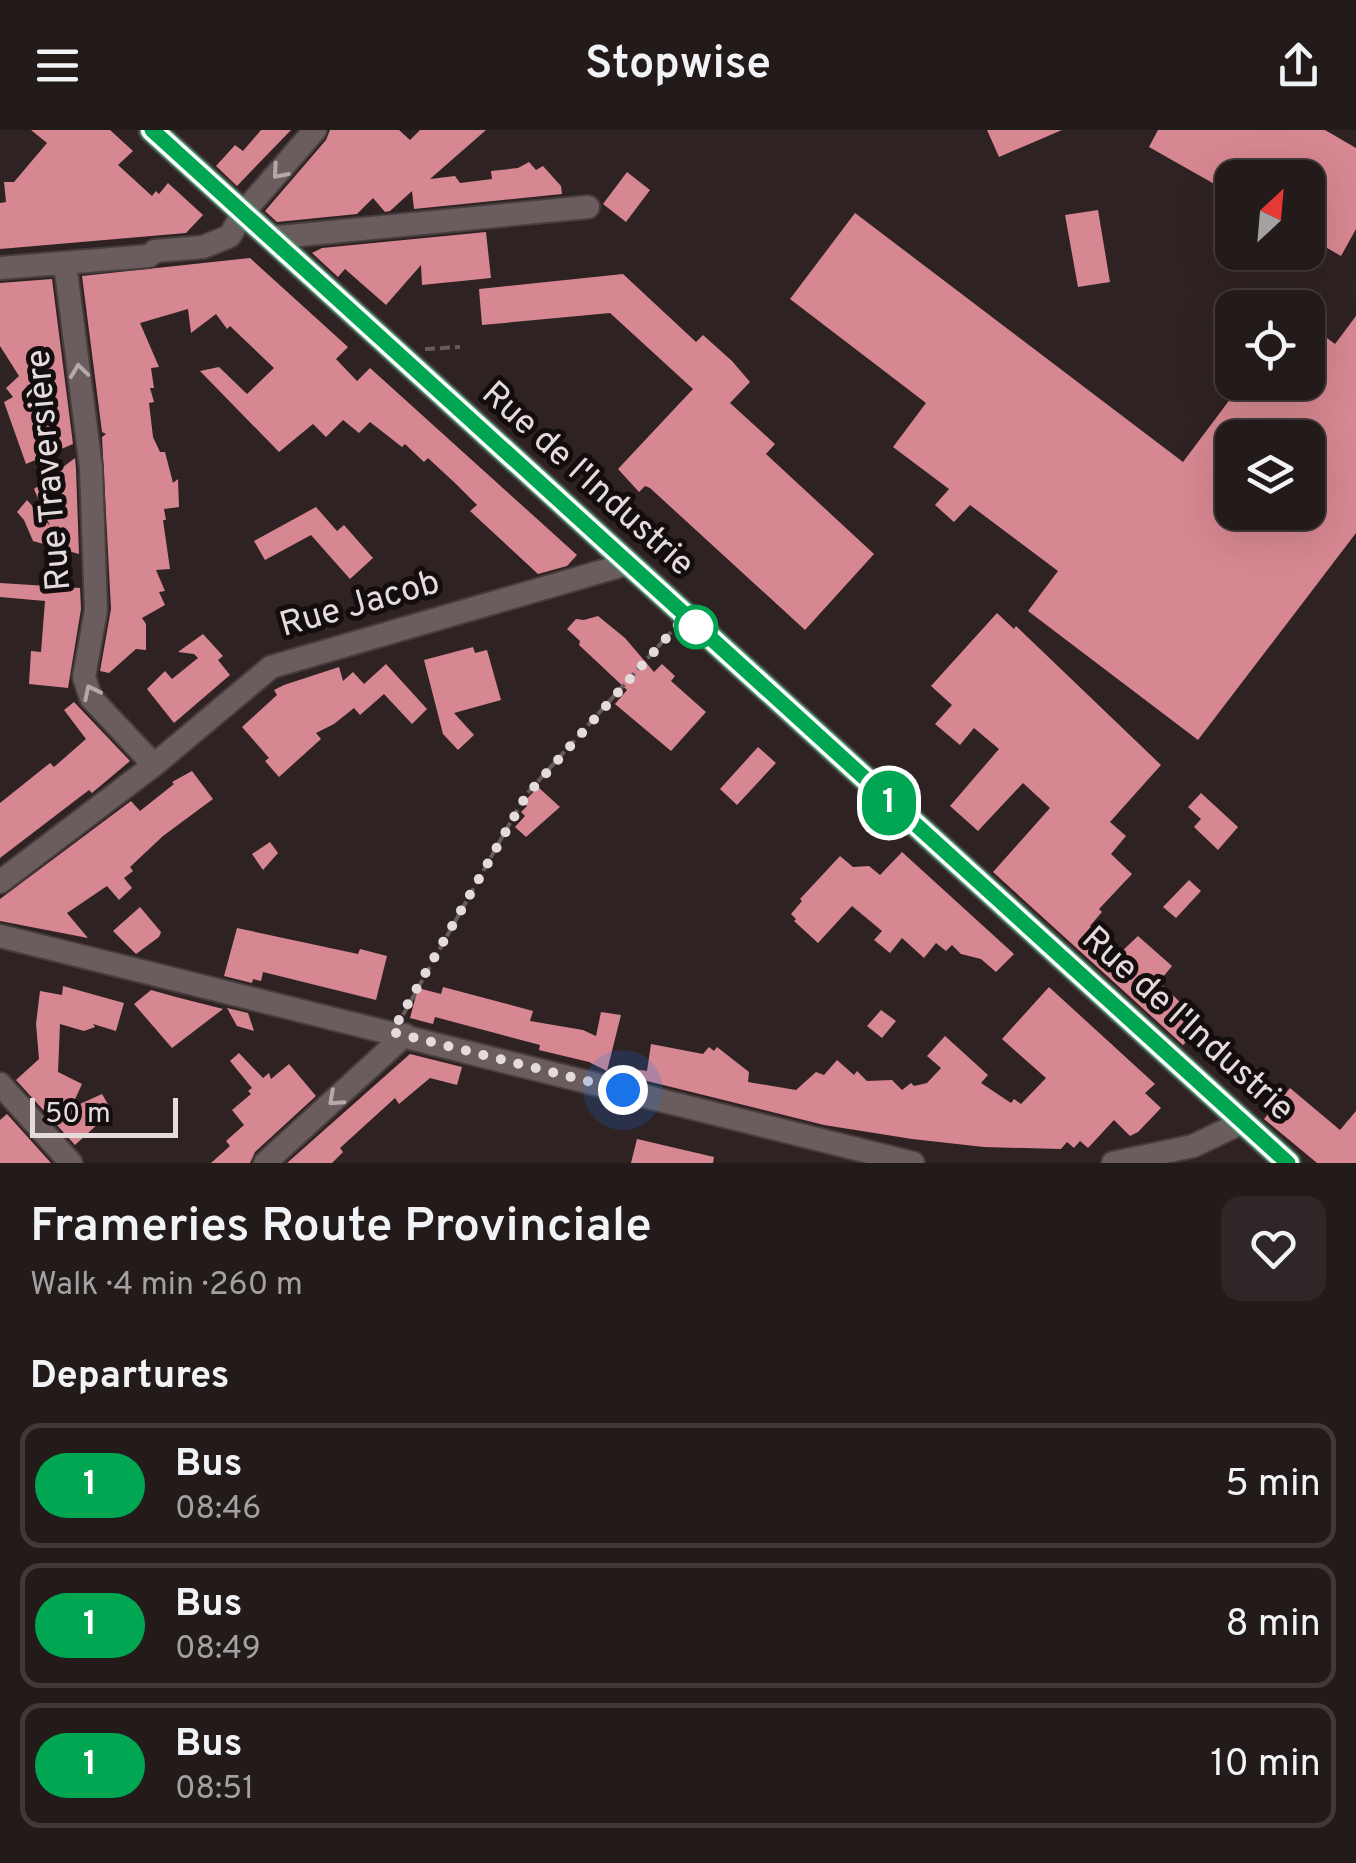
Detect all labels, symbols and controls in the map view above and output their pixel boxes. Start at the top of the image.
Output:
text: Stopwise [585,37,771,94]
icon: menu [30,38,85,93]
icon: share [1271,38,1326,93]
one-way arrow [272,160,290,179]
north arrow [1215,160,1325,270]
map controls [1215,160,1325,530]
button: locate [1215,290,1325,400]
street label: Rue Traversière [18,347,82,593]
one-way arrow [69,363,90,379]
street label: Rue de l'Industrie [471,373,703,587]
button: layers [1215,420,1325,530]
street label: Rue Jacob [275,561,445,649]
unlabelled marker [675,606,717,648]
one-way arrow [84,684,104,702]
line badge: 1 [856,770,922,836]
text: 1 [882,781,896,825]
street label: Rue de l'Industrie [1071,918,1303,1132]
your location [598,1065,648,1115]
one-way arrow [328,1087,347,1105]
scale bar [30,1093,178,1138]
text: 50 m [45,1097,111,1133]
button: heart [1221,1196,1326,1301]
text: Frameries Route Provinciale [30,1198,652,1258]
text: Walk · 4 min · 260 m [30,1266,303,1306]
text: Departures [30,1353,230,1402]
text: Bus [175,1441,242,1490]
text: 5 min [1225,1461,1321,1510]
text: 1 [83,1463,97,1507]
text: 08:46 [175,1490,261,1530]
text: Bus [175,1581,242,1630]
text: 8 min [1226,1601,1321,1650]
text: 1 [83,1603,97,1647]
text: 08:49 [175,1630,261,1670]
text: Bus [175,1721,242,1770]
text: 10 min [1210,1741,1321,1790]
text: 1 [83,1743,97,1787]
text: 08:51 [175,1770,254,1810]

